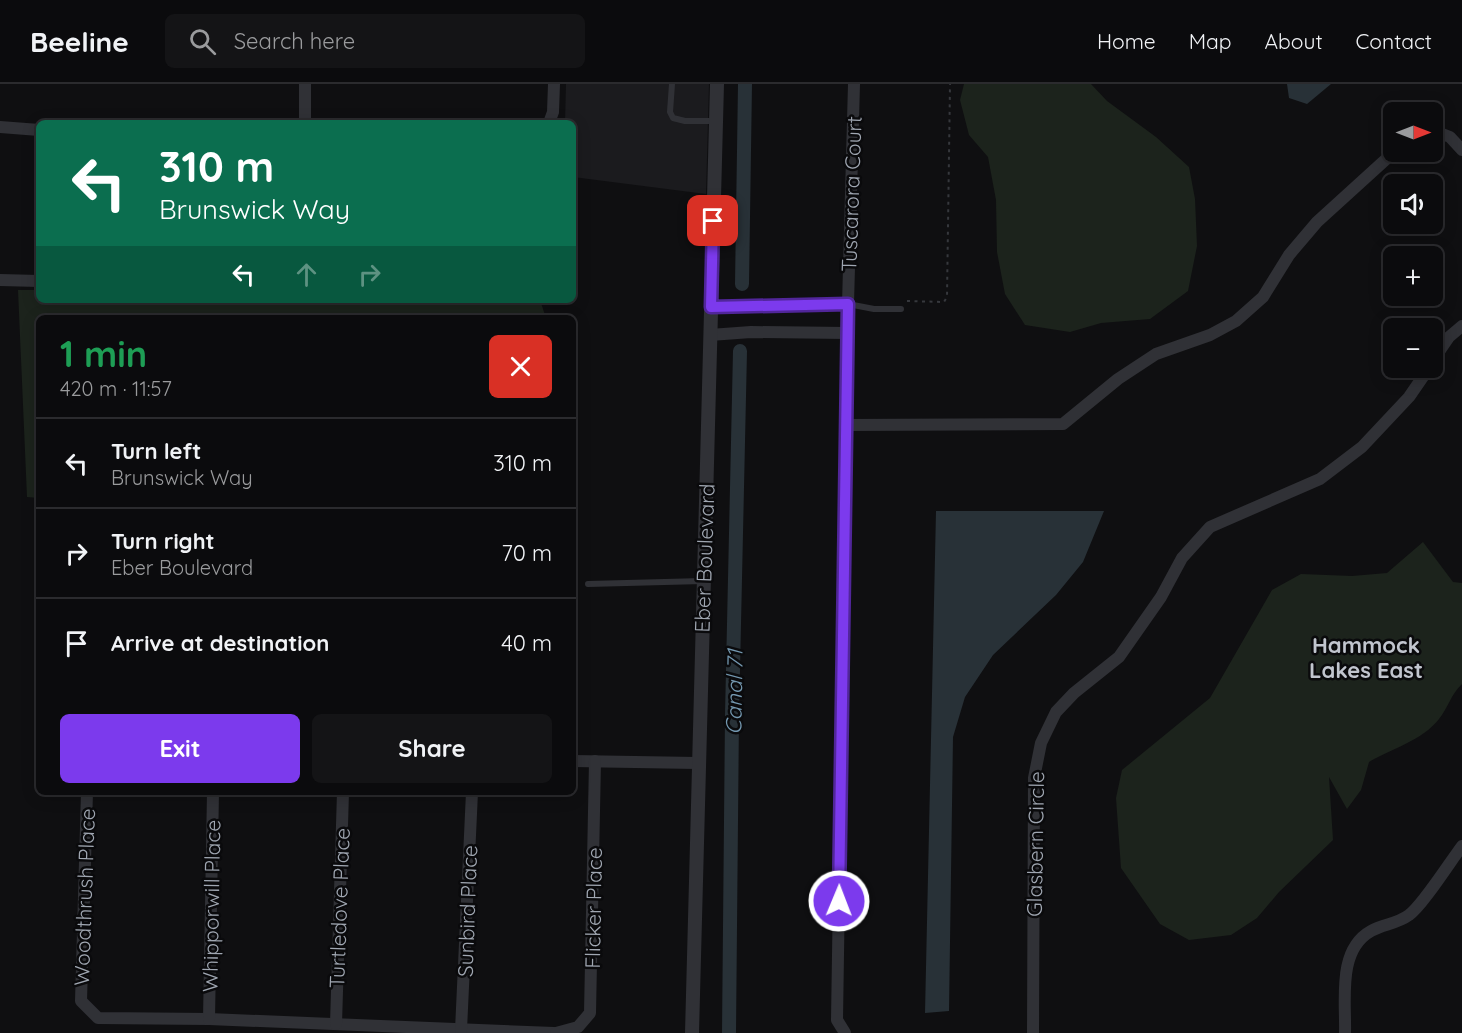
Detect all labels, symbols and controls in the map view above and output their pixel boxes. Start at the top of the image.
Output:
search box [165,14,585,68]
text: Beeline [30,24,129,59]
icon: search [186,25,219,58]
text: Search here [234,27,355,55]
text: Home [1097,28,1156,54]
text: Map [1189,28,1232,54]
text: About [1265,28,1323,54]
text: Contact [1356,28,1432,54]
north arrow [1383,102,1443,162]
map controls [1383,102,1443,378]
street label: Tuscarora Court [835,116,867,272]
text: 310 m [159,140,274,193]
icon: left [60,144,138,222]
button: sound [1383,174,1443,234]
text: Brunswick Way [159,192,350,226]
pin [687,195,738,246]
icon: arrive [696,204,729,237]
button: + [1383,246,1443,306]
icon: left [227,258,260,291]
icon: ahead [290,258,323,291]
icon: right [353,258,386,291]
button: − [1383,318,1443,378]
text: 1 min [60,331,147,376]
button: close [489,335,552,398]
text: 420 m · 11:57 [60,376,172,401]
text: Turn left [111,437,201,465]
icon: left [60,447,93,480]
text: 310 m [493,449,552,477]
text: Brunswick Way [111,465,253,490]
street label: Eber Boulevard [688,483,720,633]
text: Turn right [111,527,215,555]
icon: right [60,537,93,570]
text: 70 m [502,539,552,567]
text: Eber Boulevard [111,555,253,580]
icon: arrive [60,627,93,660]
text: Arrive at destination [111,629,329,657]
text: 40 m [501,629,552,657]
district label: Hammock Lakes East [1309,631,1423,684]
water label: Canal 71 [719,647,749,735]
button: Exit [60,714,300,783]
button: Share [312,714,552,783]
street label: Glasbern Circle [1021,771,1049,917]
street label: Woodthrush Place [68,808,100,986]
street label: Whipporwill Place [196,820,226,992]
street label: Turtledove Place [323,827,355,989]
street label: Sunbird Place [452,845,482,977]
street label: Flicker Place [579,847,607,969]
position arrow [807,869,871,933]

